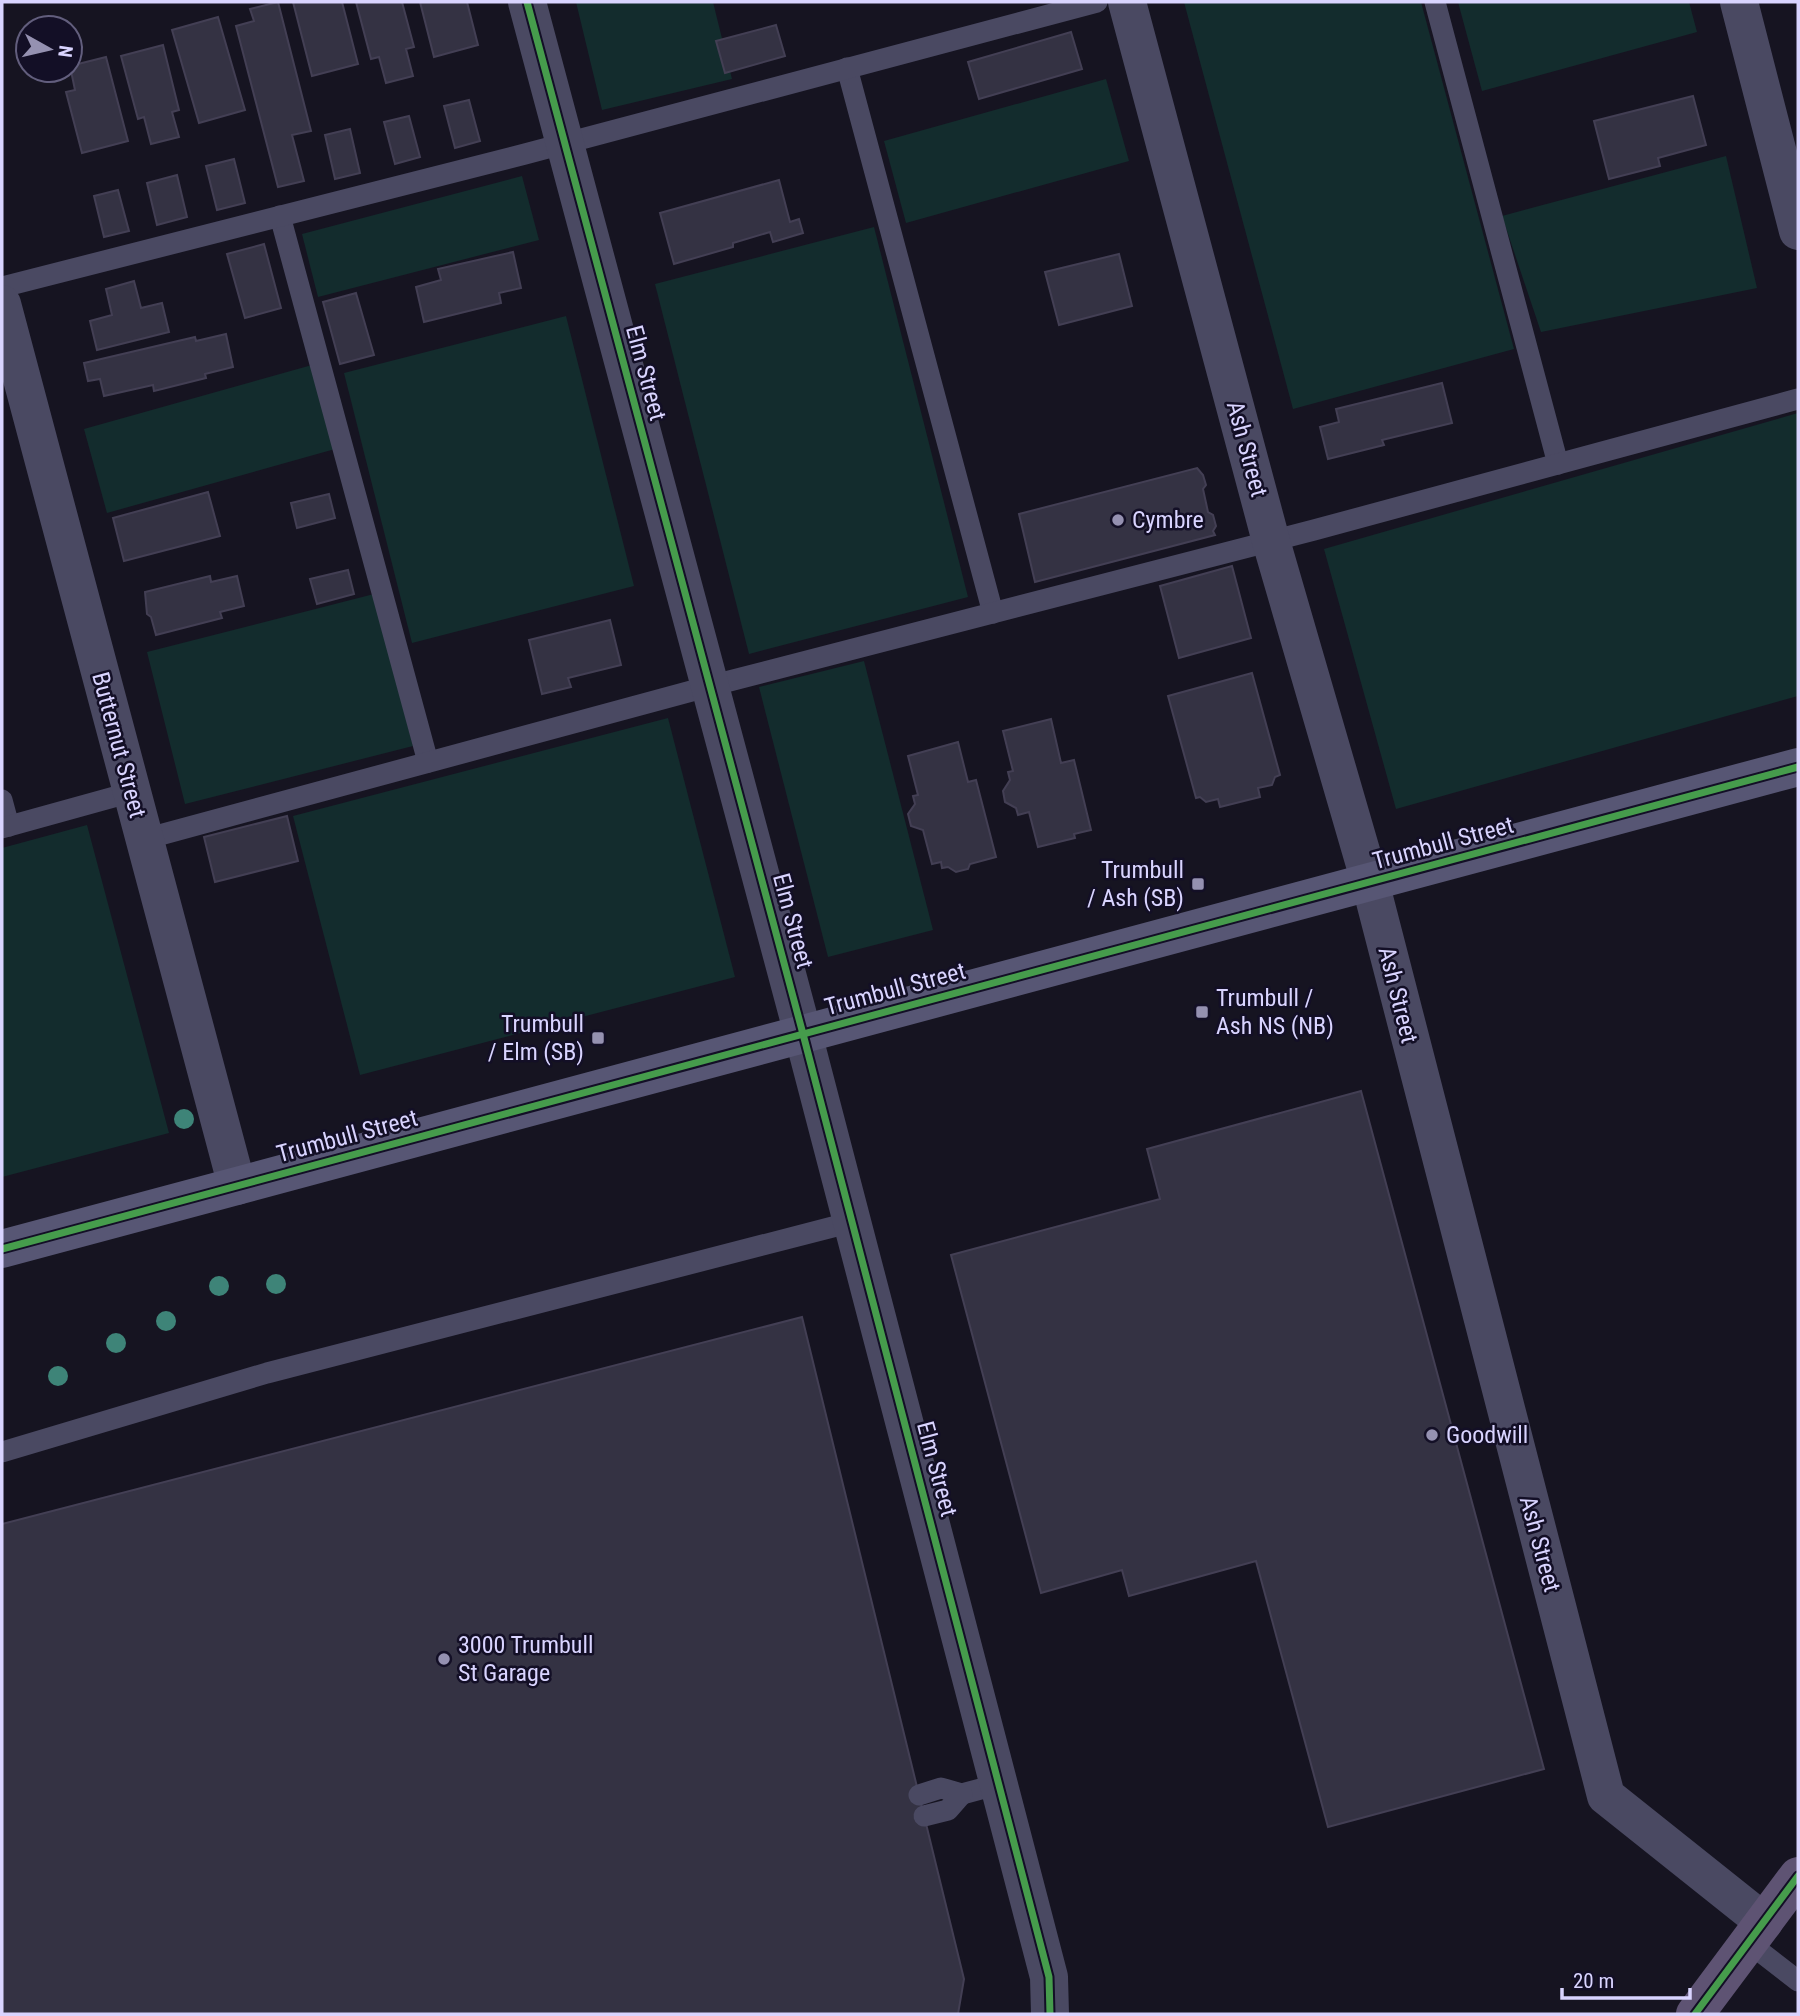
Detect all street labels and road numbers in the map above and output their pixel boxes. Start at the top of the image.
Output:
street label: Elm Street [620,322,672,424]
street label: Ash Street [1221,398,1273,500]
street label: Butternut Street [86,669,152,821]
street label: Trumbull Street [1369,811,1517,875]
street label: Elm Street [767,870,819,972]
street label: Ash Street [1373,944,1423,1046]
street label: Trumbull Street [821,957,969,1021]
street label: Trumbull Street [273,1104,421,1168]
street label: Elm Street [911,1418,963,1520]
street label: Ash Street [1514,1493,1566,1595]

